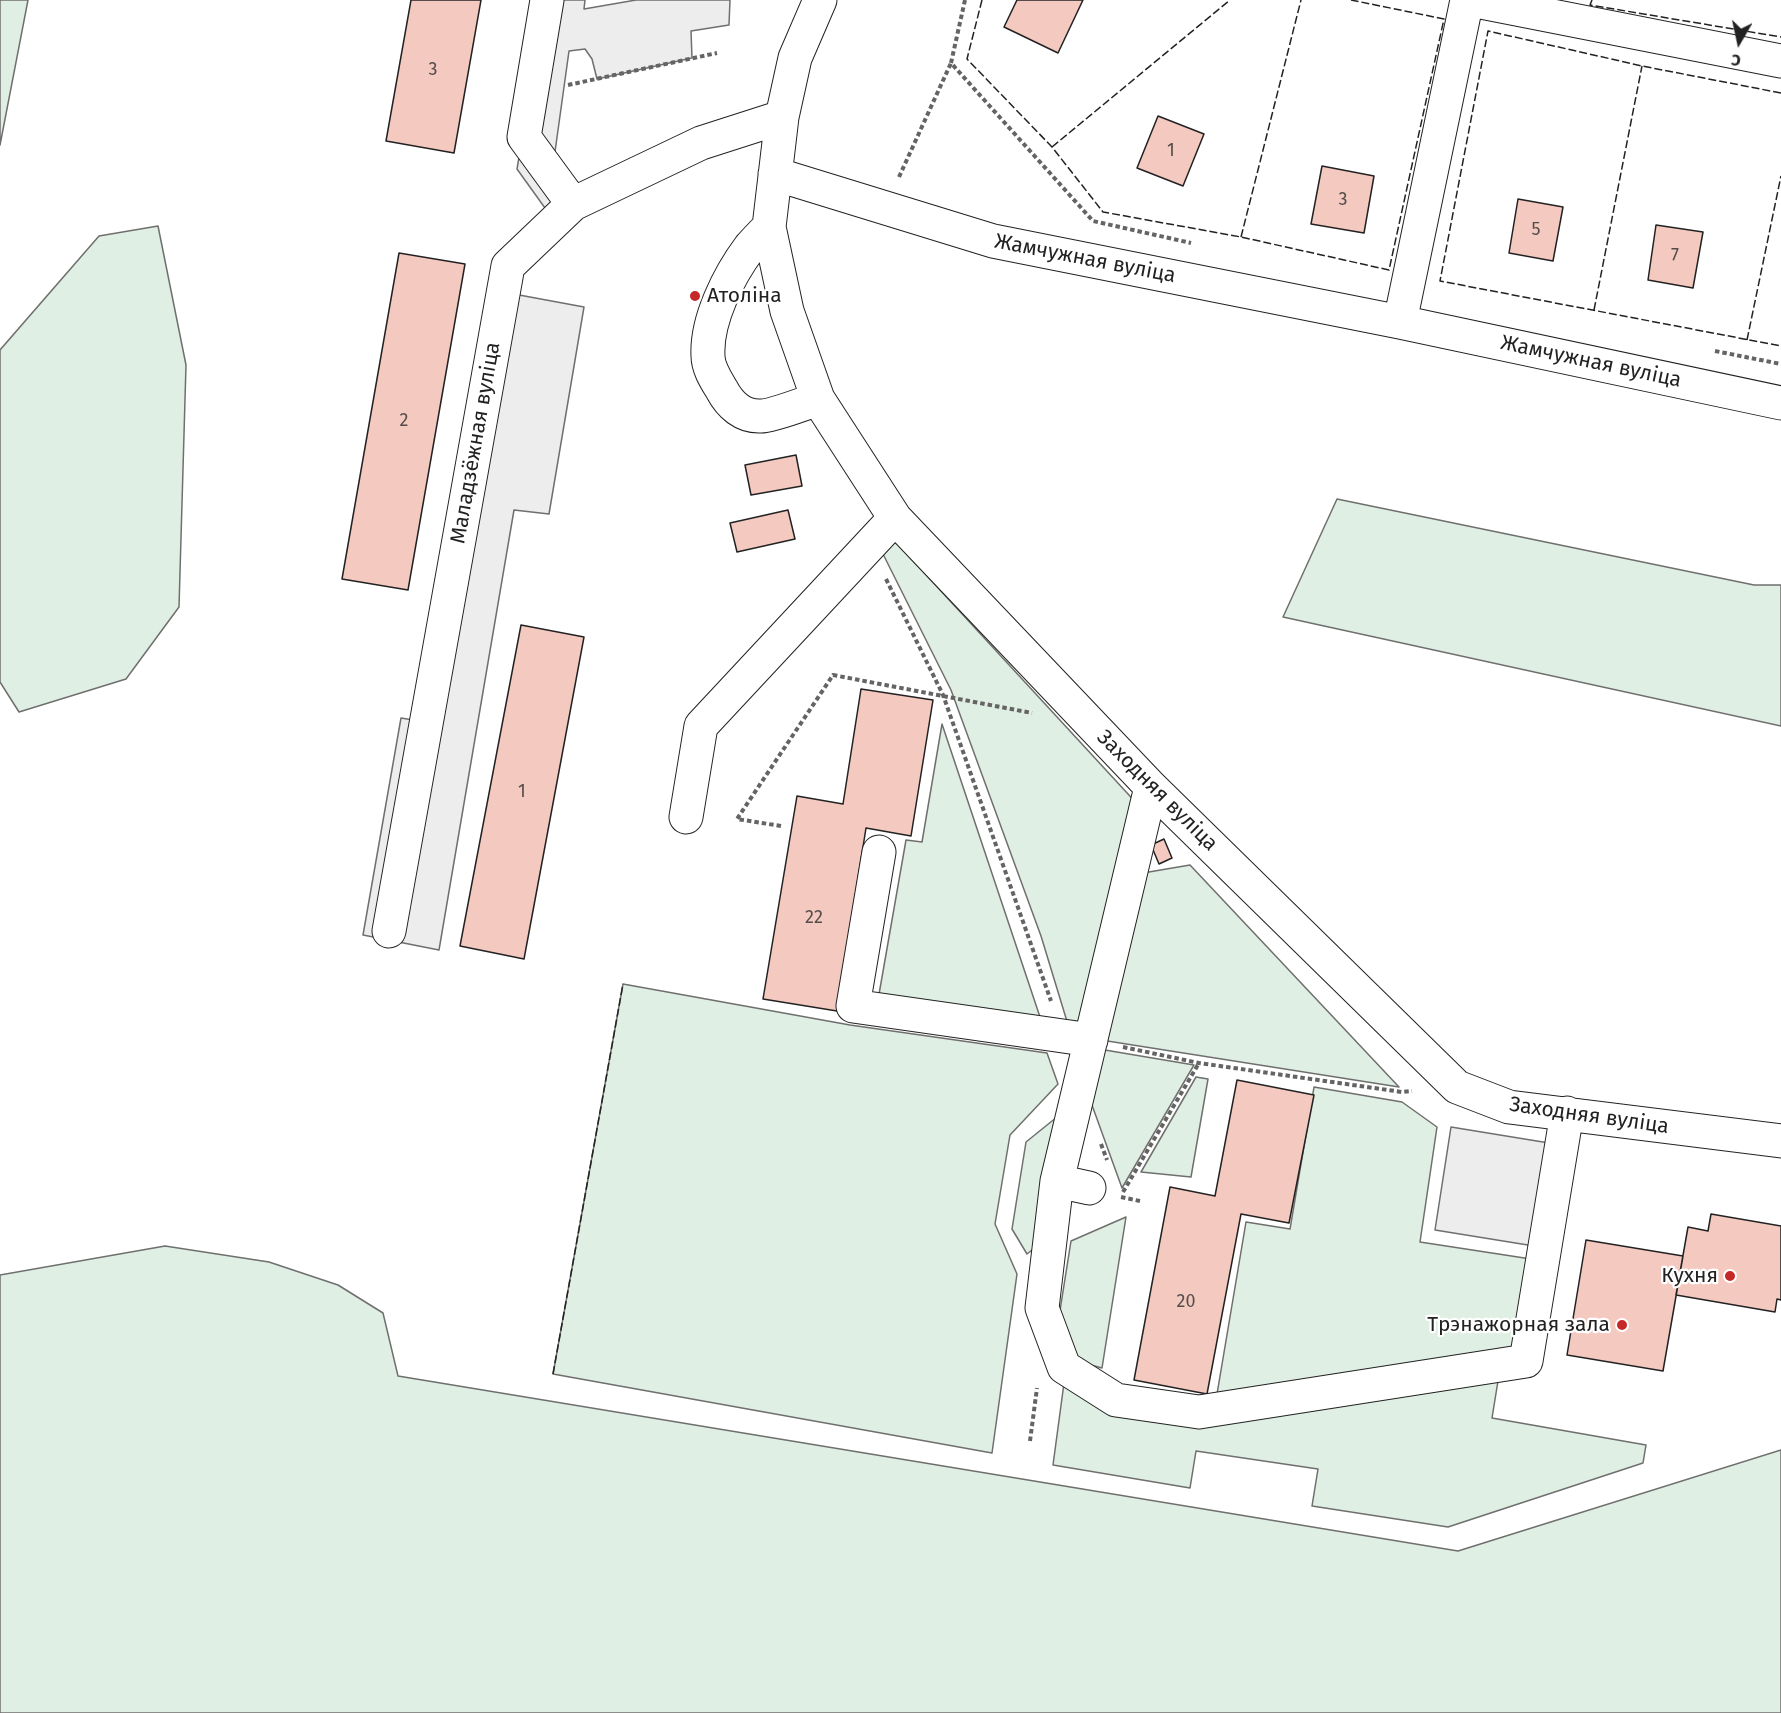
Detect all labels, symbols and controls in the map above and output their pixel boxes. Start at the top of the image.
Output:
north arrow [1709,12,1769,72]
text: С [1730,50,1742,70]
house number: 3 [429,59,437,81]
house number: 1 [1167,140,1175,162]
house number: 3 [1339,189,1347,211]
house number: 5 [1531,219,1541,241]
street label: Жамчужная вуліца [992,229,1178,289]
house number: 7 [1671,245,1679,267]
place label: Атоліна [707,283,782,309]
marker: Атоліна [688,289,702,303]
street label: Жамчужная вуліца [1498,331,1684,393]
street label: Маладзёжная вуліца [446,340,506,546]
house number: 2 [400,410,408,432]
street label: Заходняя вуліца [1091,725,1223,857]
house number: 1 [518,781,526,803]
house number: 22 [805,907,823,929]
street label: Заходняя вуліца [1508,1092,1670,1140]
place label: Кухня [1661,1263,1718,1289]
marker: Кухня [1723,1269,1737,1283]
house number: 20 [1177,1291,1195,1313]
place label: Трэнажорная зала [1427,1312,1610,1338]
marker: Трэнажорная зала [1615,1318,1629,1332]

